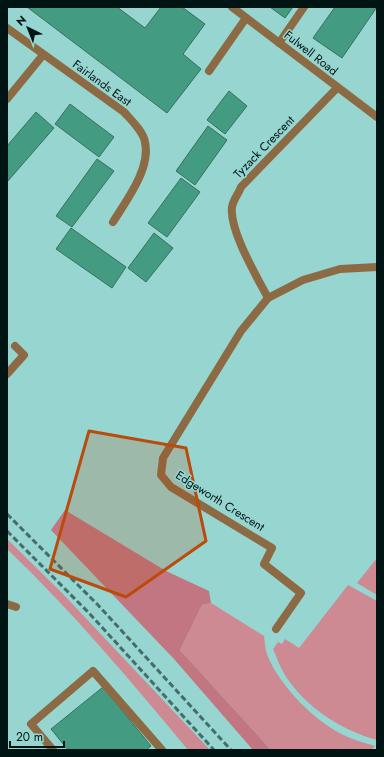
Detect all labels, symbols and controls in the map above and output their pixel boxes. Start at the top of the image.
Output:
north arrow [8,8,48,48]
text: N [13,12,30,30]
street label: Fulwell Road [280,26,342,80]
street label: Fairlands East [69,55,135,111]
street label: Tyzack Crescent [229,112,299,182]
street label: Edgeworth Crescent [172,466,268,536]
scale bar [10,723,64,749]
text: 20 m [16,728,43,746]

